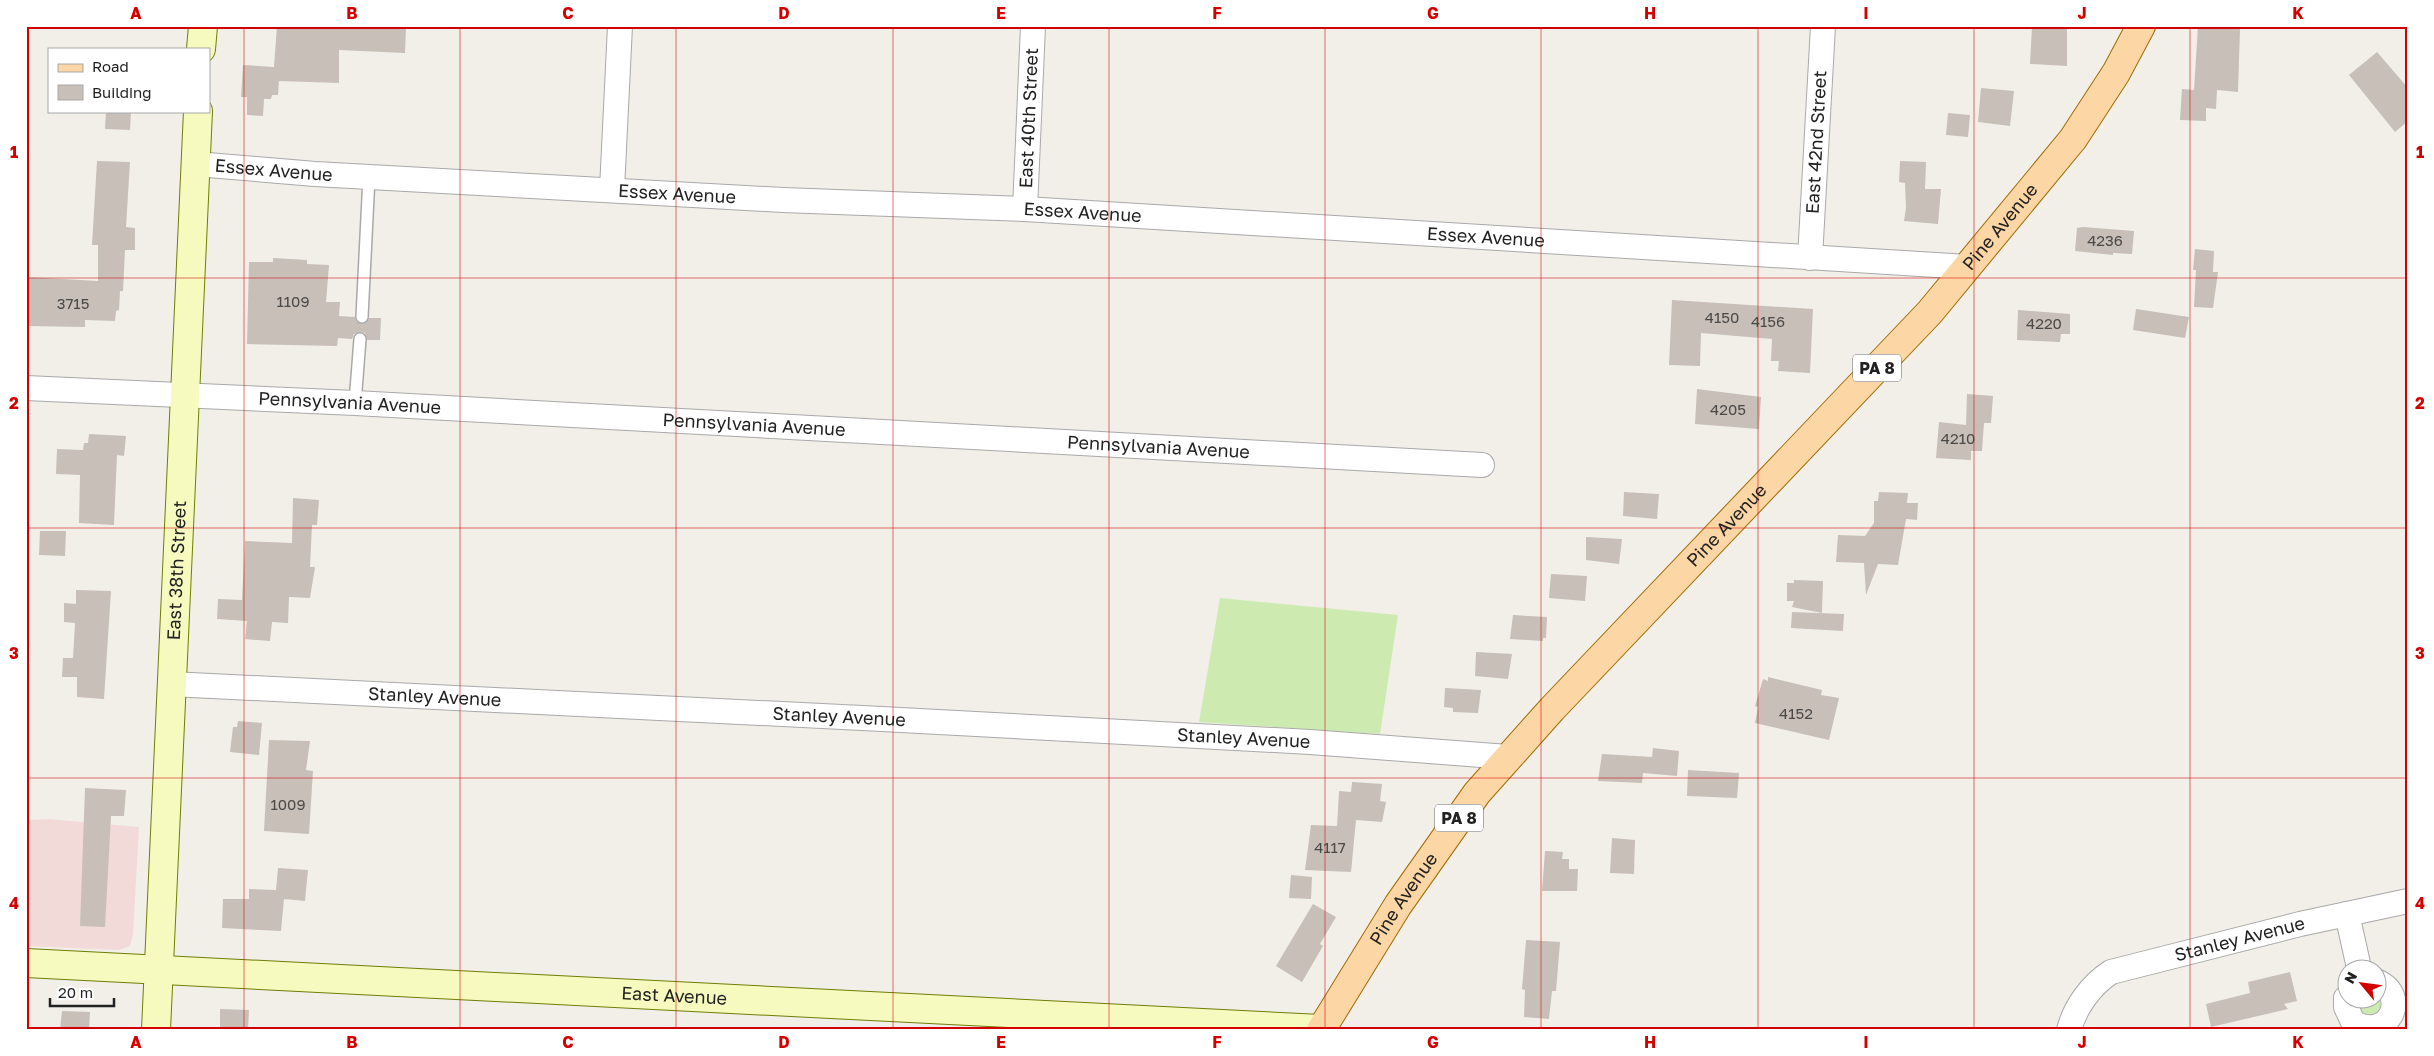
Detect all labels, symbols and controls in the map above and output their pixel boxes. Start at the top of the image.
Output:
text: A [130,3,142,23]
text: B [346,3,358,23]
text: C [562,3,574,23]
text: D [778,3,790,23]
text: E [996,3,1006,23]
text: F [1212,3,1222,23]
text: G [1427,3,1439,23]
text: H [1644,3,1656,23]
text: I [1863,3,1869,23]
text: J [2077,3,2087,23]
text: K [2292,3,2304,23]
street label: East 40th Street [1014,47,1042,189]
legend [48,48,210,112]
text: Road [92,57,129,75]
street label: East 42nd Street [1800,70,1830,214]
text: Building [92,83,152,101]
text: 1 [10,142,18,162]
text: 1 [2416,142,2424,162]
street label: Essex Avenue [214,154,333,185]
street label: Pine Avenue [1957,178,2042,274]
street label: Essex Avenue [617,179,737,207]
street label: Essex Avenue [1023,197,1142,226]
street label: Essex Avenue [1426,222,1546,251]
house number: 4236 [2087,231,2123,249]
house number: 1109 [277,292,309,310]
house number: 3715 [57,294,89,312]
house number: 4150 [1705,308,1739,326]
house number: 4156 [1751,312,1785,330]
house number: 4220 [2026,314,2062,332]
road number: PA 8 [1853,354,1901,382]
street label: Pennsylvania Avenue [258,387,442,418]
text: 2 [9,393,19,413]
text: 2 [2415,393,2425,413]
house number: 4205 [1710,400,1746,418]
street label: Pennsylvania Avenue [662,408,846,440]
house number: 4210 [1941,429,1975,447]
street label: Pennsylvania Avenue [1066,430,1251,462]
street label: Pine Avenue [1681,479,1771,571]
street label: East 38th Street [162,500,190,641]
text: 3 [9,643,19,663]
text: 3 [2415,643,2425,663]
street label: Stanley Avenue [368,682,502,710]
street label: Stanley Avenue [772,702,906,730]
house number: 4152 [1779,704,1813,722]
street label: Stanley Avenue [1176,723,1311,752]
house number: 1009 [271,795,305,813]
road number: PA 8 [1435,804,1483,831]
house number: 4117 [1314,838,1346,856]
street label: Pine Avenue [1364,848,1442,949]
text: 4 [9,893,19,913]
text: 4 [2415,893,2425,913]
street label: Stanley Avenue [2172,911,2307,965]
north arrow [2336,958,2386,1008]
text: N [2340,969,2360,986]
scale bar [50,976,114,1008]
street label: East Avenue [621,981,728,1009]
text: 20 m [58,983,93,1001]
text: A [130,1032,142,1052]
text: B [346,1032,358,1052]
text: C [562,1032,574,1052]
text: D [778,1032,790,1052]
text: E [996,1032,1006,1052]
text: F [1212,1032,1222,1052]
text: G [1427,1032,1439,1052]
text: H [1644,1032,1656,1052]
text: I [1863,1032,1869,1052]
text: J [2077,1032,2087,1052]
text: K [2292,1032,2304,1052]

